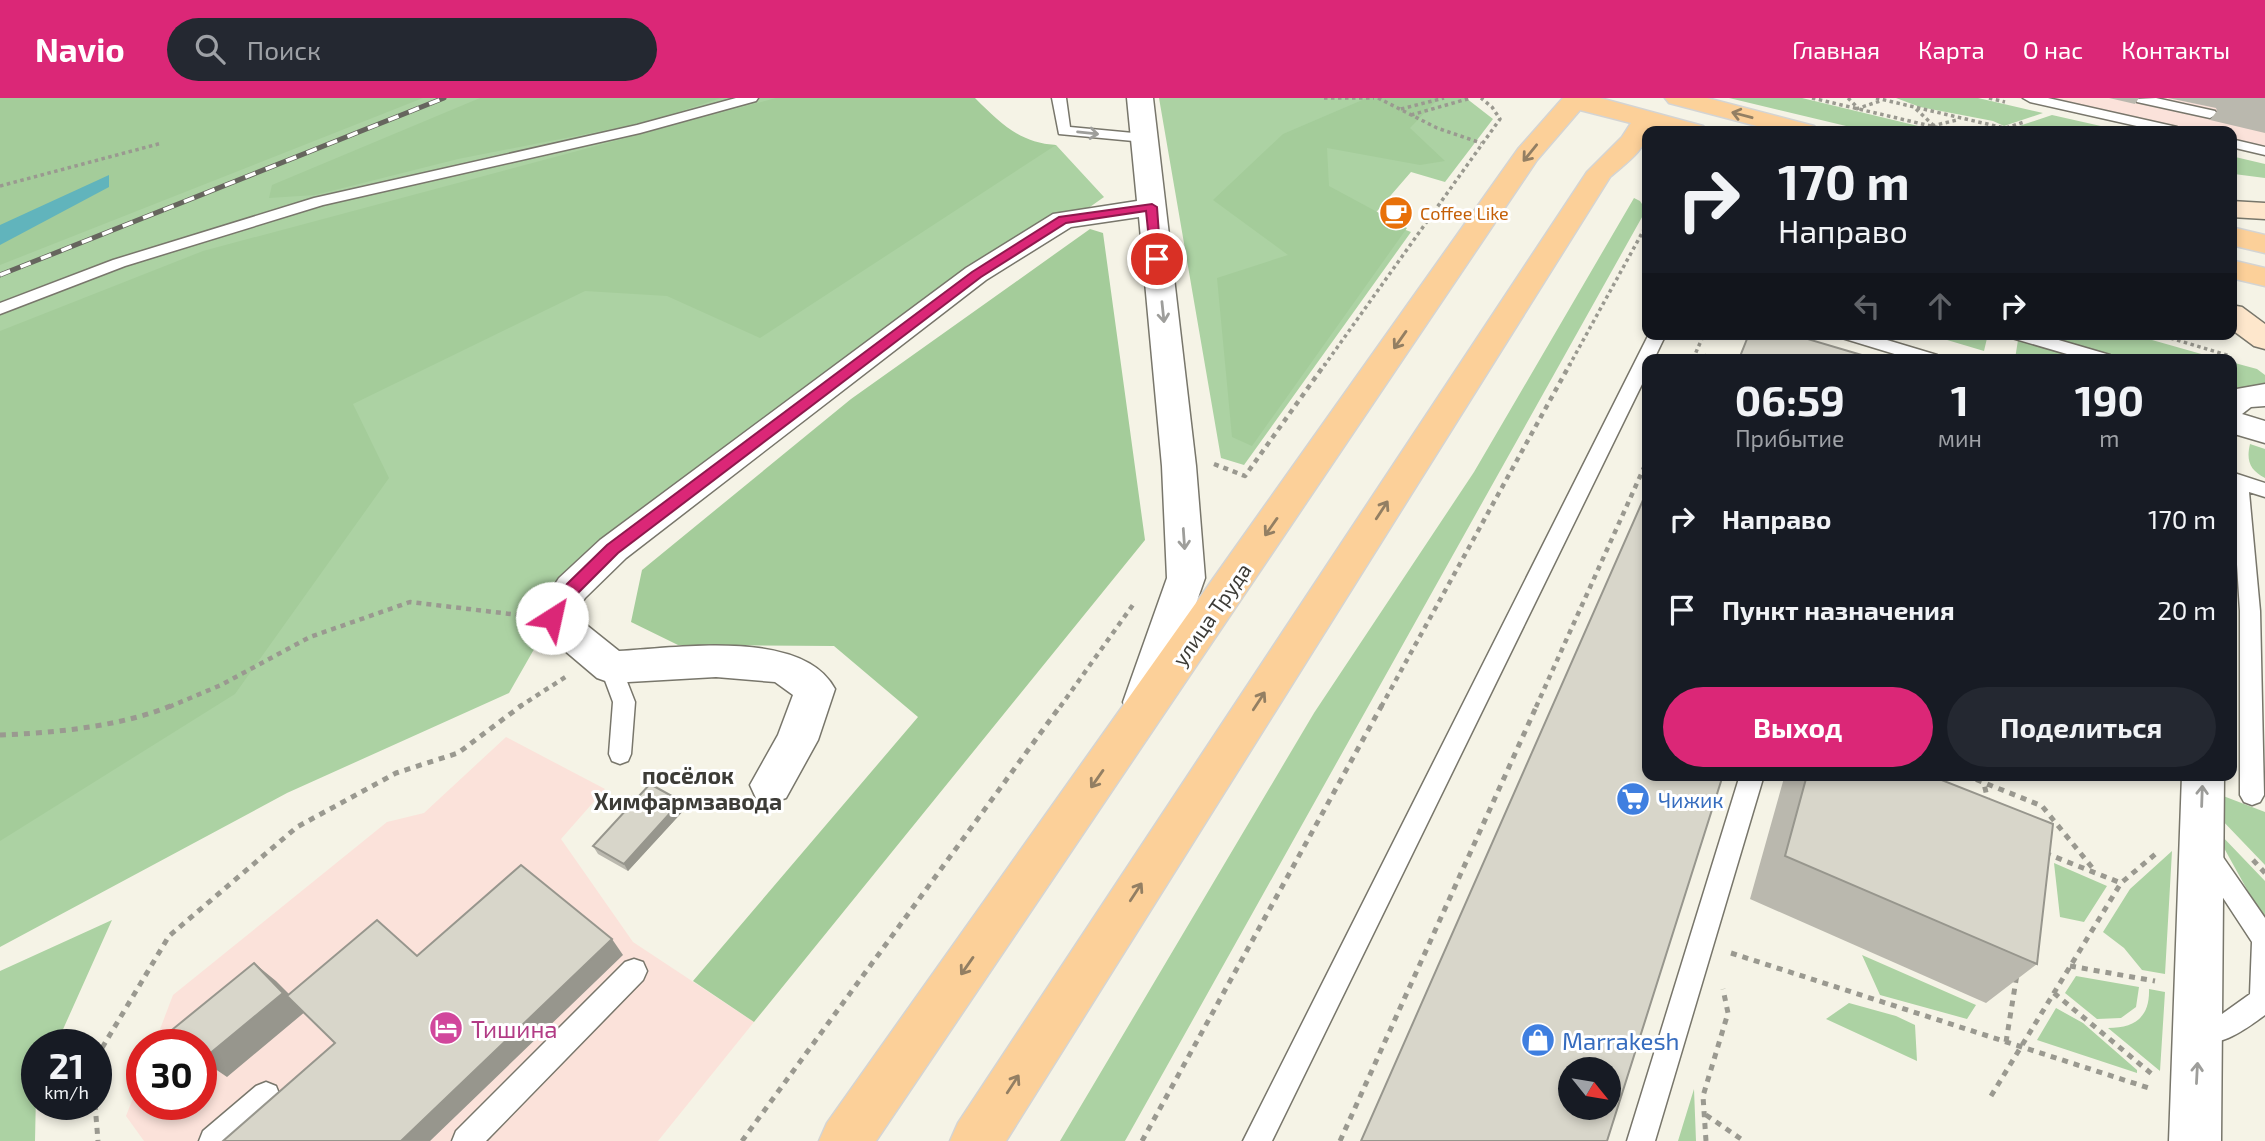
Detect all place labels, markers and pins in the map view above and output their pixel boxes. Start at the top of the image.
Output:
cafe icon: Coffee Like [1377,194,1415,232]
place label: Coffee Like [1420,202,1509,224]
pin [1127,229,1187,289]
supermarket icon: Чижик [1614,780,1652,818]
place label: Чижик [1658,787,1724,812]
hotel icon: Тишина [427,1009,465,1047]
place label: Тишина [471,1014,558,1043]
shop icon: Marrakesh [1519,1021,1557,1059]
place label: Marrakesh [1562,1026,1680,1055]

